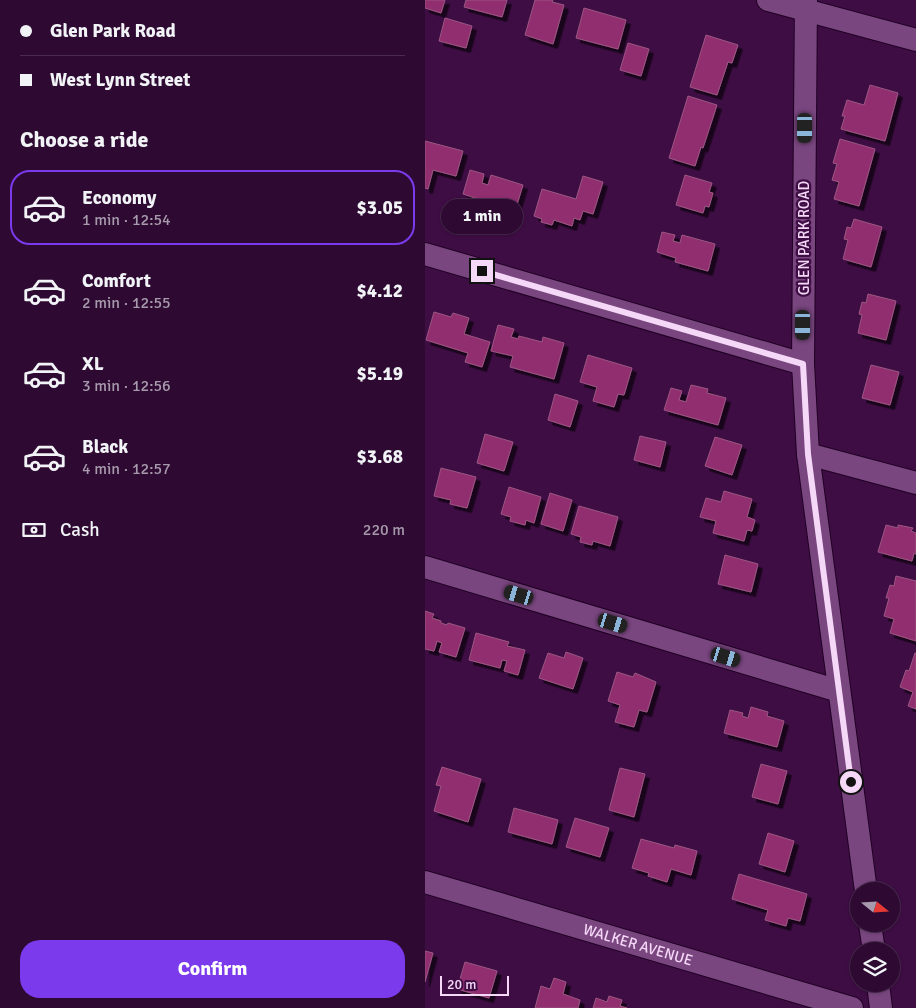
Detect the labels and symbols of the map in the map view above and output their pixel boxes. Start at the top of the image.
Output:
car [797,113,812,143]
street label: GLEN PARK ROAD [795,181,813,295]
callout: 1 min [441,198,523,234]
route end [471,260,493,282]
car [795,310,810,340]
car [502,583,535,607]
car [596,611,629,635]
car [709,645,742,669]
route start [840,771,862,793]
north arrow [850,882,900,932]
street label: WALKER AVENUE [581,920,695,969]
scale bar [440,973,509,996]

